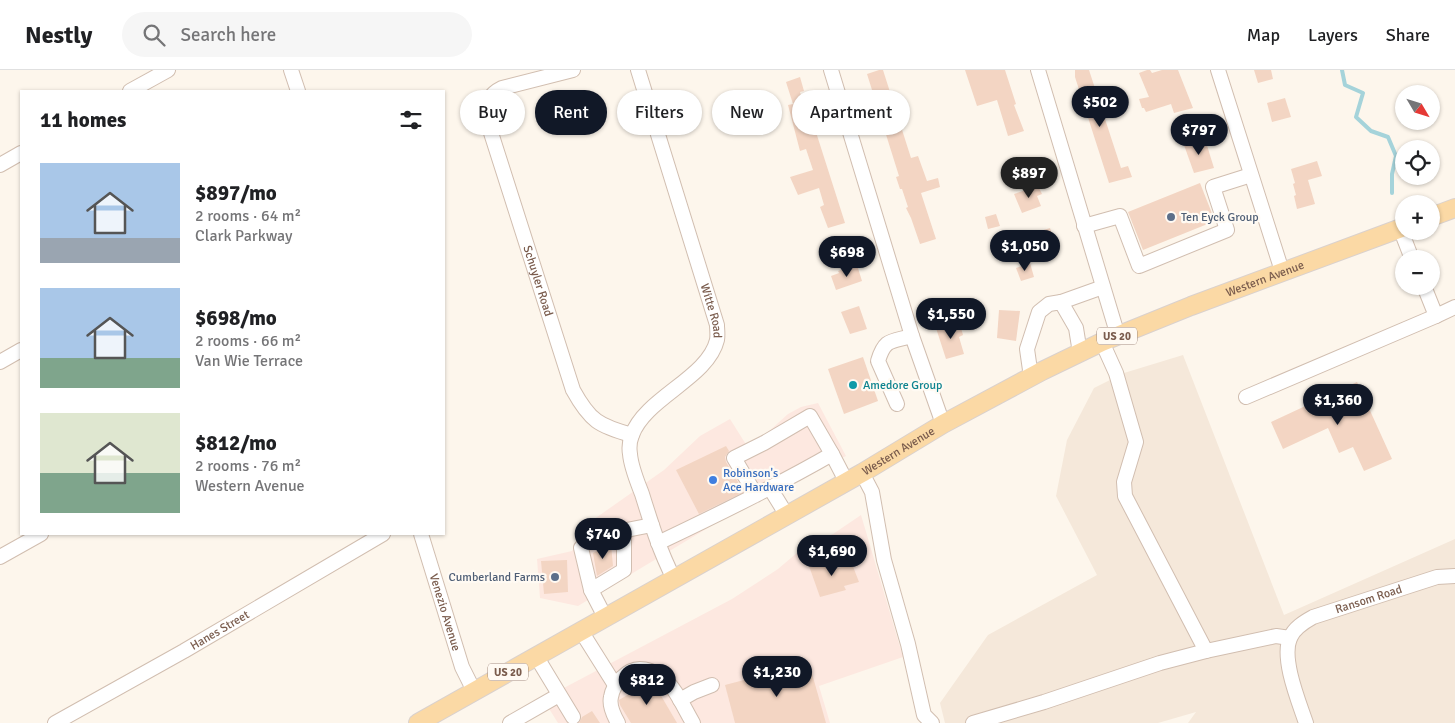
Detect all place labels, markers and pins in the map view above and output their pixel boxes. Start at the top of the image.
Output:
pin: $502 [1070,85,1130,128]
pin: $797 [1169,114,1229,156]
pin: $897 [999,156,1059,199]
place label: Ten Eyck Group [1181,210,1259,225]
marker: Ten Eyck Group [1165,211,1177,223]
pin: $1,050 [984,230,1066,272]
pin: $698 [817,236,877,278]
pin: $1,550 [910,298,992,340]
place label: Amedore Group [863,378,942,393]
marker: Amedore Group [847,379,859,391]
pin: $1,360 [1297,384,1379,426]
place label: Robinson's Ace Hardware [723,466,794,495]
marker: Robinson's Ace Hardware [707,474,719,486]
pin: $740 [573,518,633,560]
pin: $1,690 [791,534,873,577]
place label: Cumberland Farms [449,570,545,585]
marker: Cumberland Farms [549,571,561,583]
pin: $1,230 [736,656,818,698]
pin: $812 [617,664,677,706]

